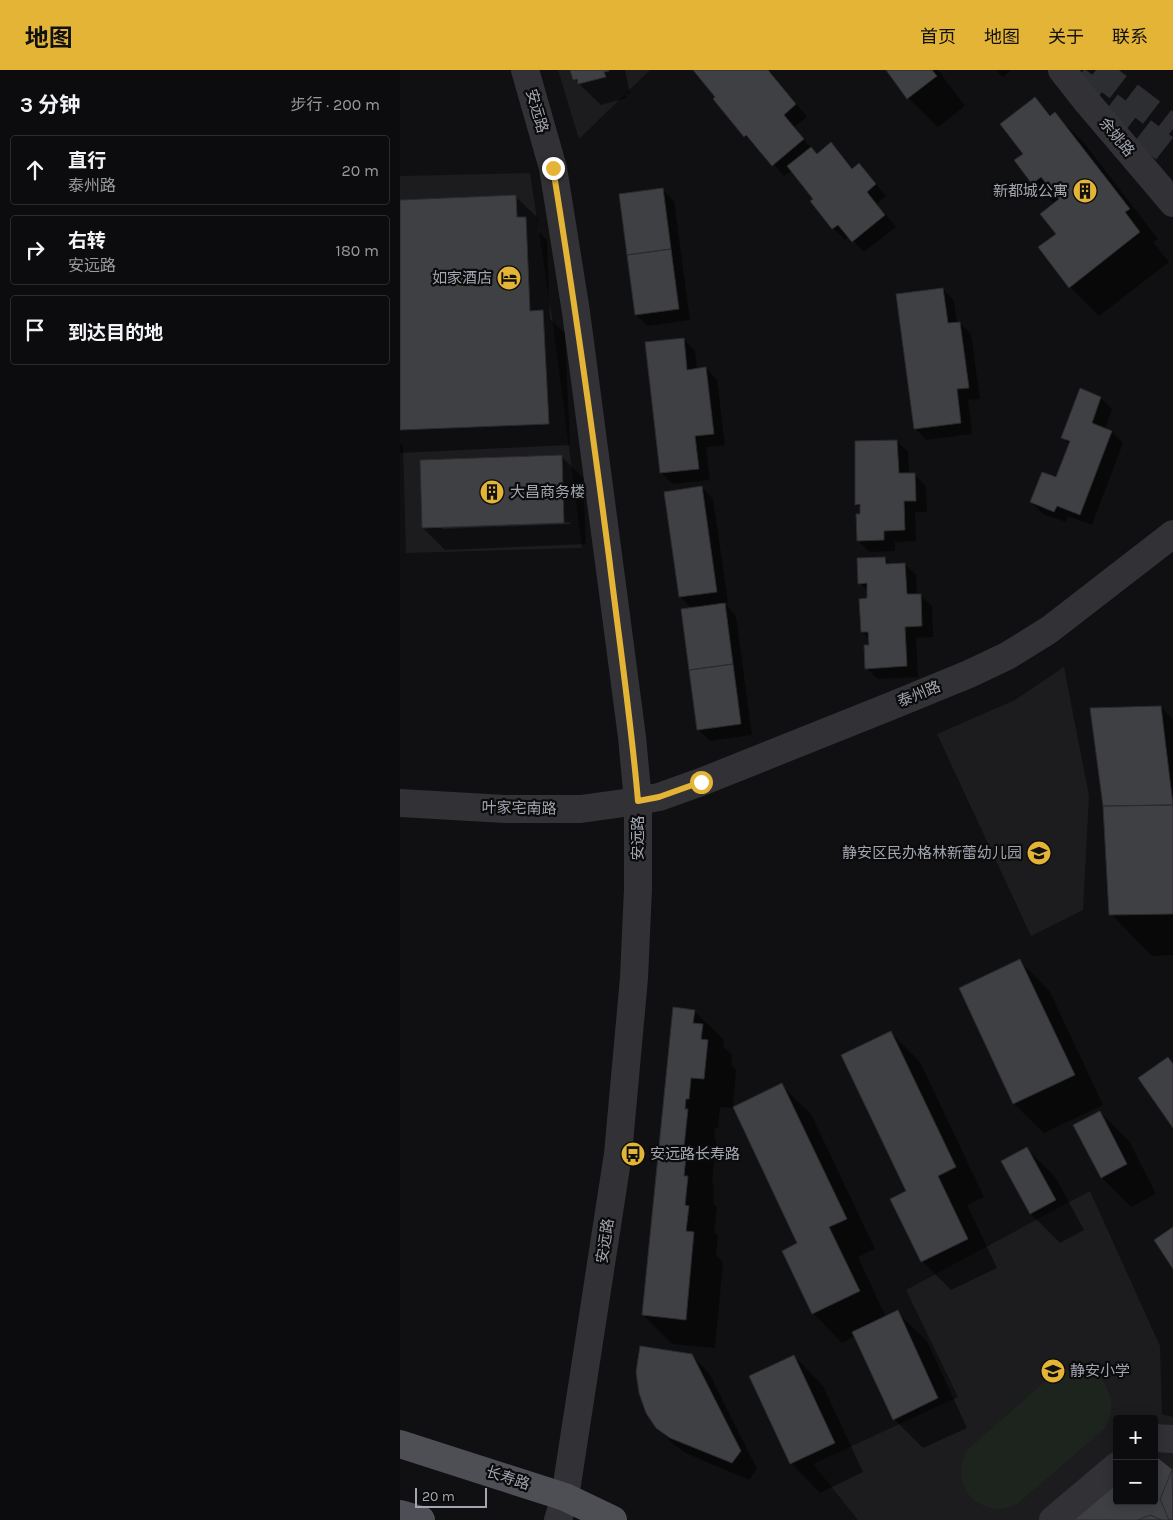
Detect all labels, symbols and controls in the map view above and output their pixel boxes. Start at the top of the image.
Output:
text: 地图 [25,24,73,52]
text: 首页 [920,26,956,48]
text: 地图 [984,26,1020,48]
text: 关于 [1048,26,1084,48]
text: 联系 [1112,26,1148,48]
street label: 安远路 [522,87,552,135]
text: 3 分钟 [20,93,80,117]
text: 步行 · 200 m [291,95,380,114]
street label: 余姚路 [1096,114,1138,160]
text: 直行 [68,150,106,172]
icon: ahead [21,156,49,184]
route end [542,157,565,180]
text: 20 m [341,161,379,180]
text: 泰州路 [68,176,116,195]
building icon: 新都城公寓 [1072,178,1098,204]
place label: 新都城公寓 [993,182,1068,200]
text: 右转 [68,230,106,252]
icon: right [21,236,49,264]
text: 180 m [336,241,379,260]
text: 安远路 [68,256,116,275]
hotel icon: 如家酒店 [496,265,522,291]
place label: 如家酒店 [432,269,492,287]
icon: arrive [21,316,49,344]
text: 到达目的地 [68,322,163,344]
building icon: 大昌商务楼 [479,479,505,505]
place label: 大昌商务楼 [510,483,585,501]
street label: 泰州路 [895,677,943,711]
route start [690,771,713,794]
street label: 叶家宅南路 [481,798,557,818]
street label: 安远路 [629,815,647,861]
school or university icon: 静安区民办格林新蕾幼儿园 [1026,840,1052,866]
place label: 静安区民办格林新蕾幼儿园 [842,844,1022,862]
bus stop icon: 安远路长寿路 [620,1141,646,1167]
place label: 安远路长寿路 [650,1145,740,1163]
street label: 安远路 [593,1217,617,1265]
school or university icon: 静安小学 [1040,1358,1066,1384]
place label: 静安小学 [1070,1362,1130,1380]
map controls [1113,1415,1158,1505]
button: + [1113,1415,1158,1460]
button: − [1113,1460,1158,1505]
street label: 长寿路 [484,1462,532,1494]
scale bar [415,1485,488,1508]
text: 20 m [422,1488,455,1505]

